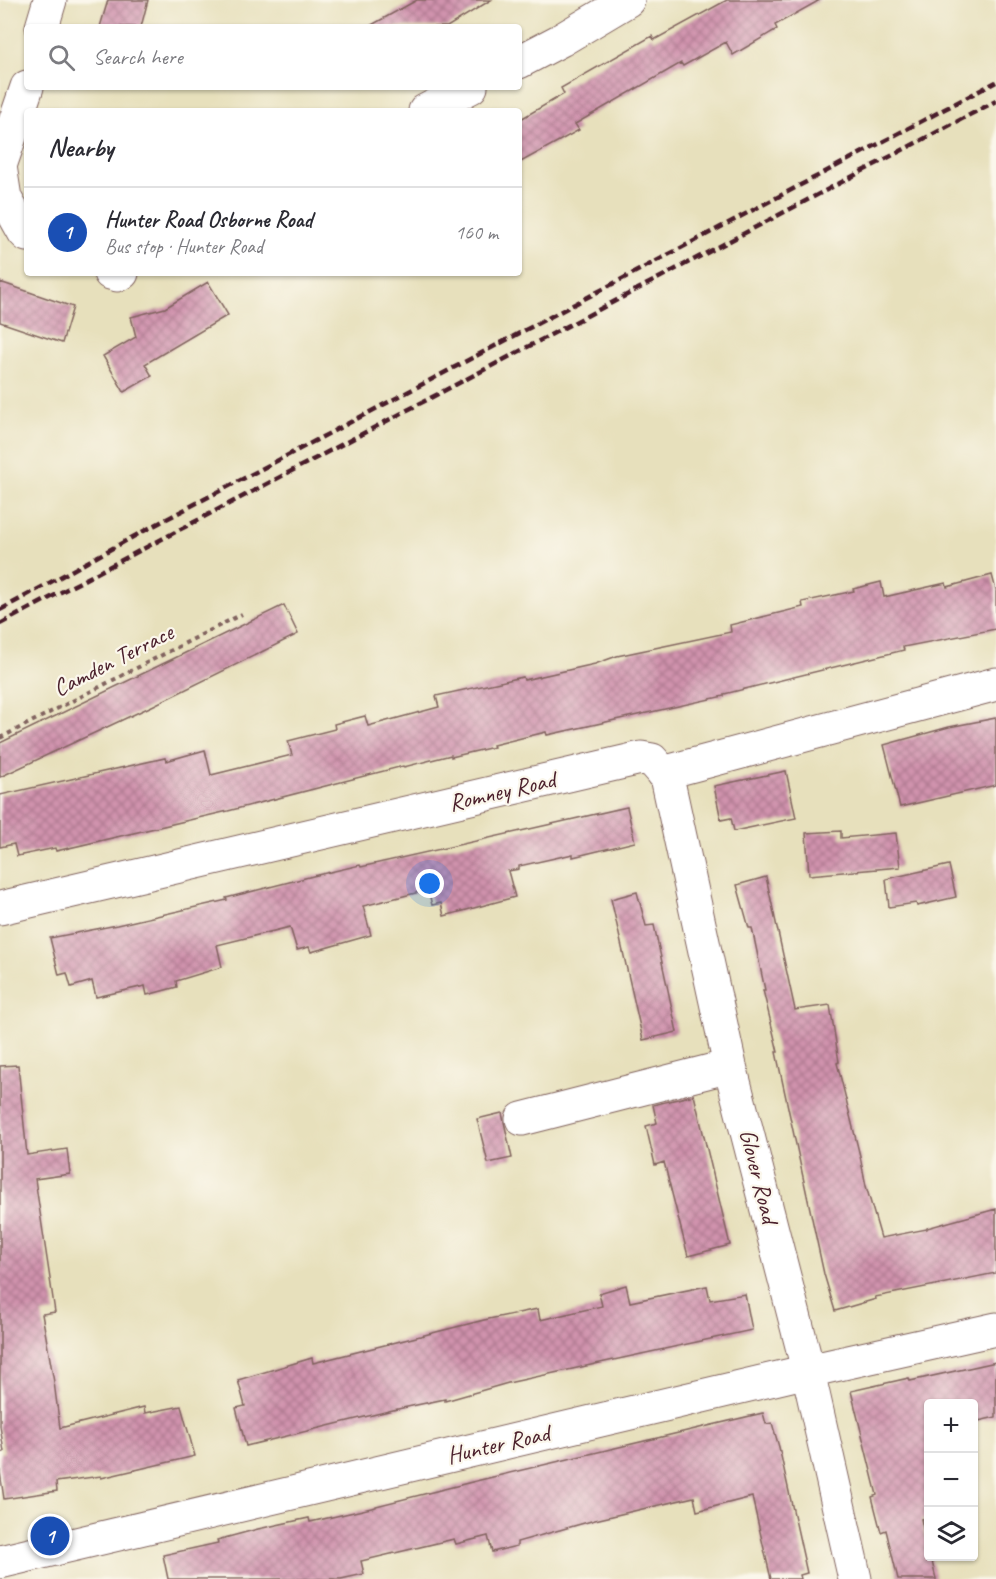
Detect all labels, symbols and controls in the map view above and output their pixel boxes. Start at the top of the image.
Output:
search box [24,24,522,90]
icon: search [45,41,78,74]
text: Search here [93,43,183,71]
text: Nearby [48,131,113,164]
text: Hunter Road Osborne Road [105,206,312,234]
text: 1 [63,220,72,245]
text: 160 m [455,220,498,245]
text: Bus stop · Hunter Road [105,234,263,259]
street label: Camden Terrace [48,616,180,703]
street label: Romney Road [446,763,562,818]
your location [415,869,444,898]
street label: Glover Road [733,1126,786,1230]
map controls [924,1399,978,1561]
button: + [924,1399,978,1453]
street label: Hunter Road [444,1417,556,1470]
button: − [924,1453,978,1507]
button: layers [924,1507,978,1561]
pin: 1 [31,1514,70,1558]

